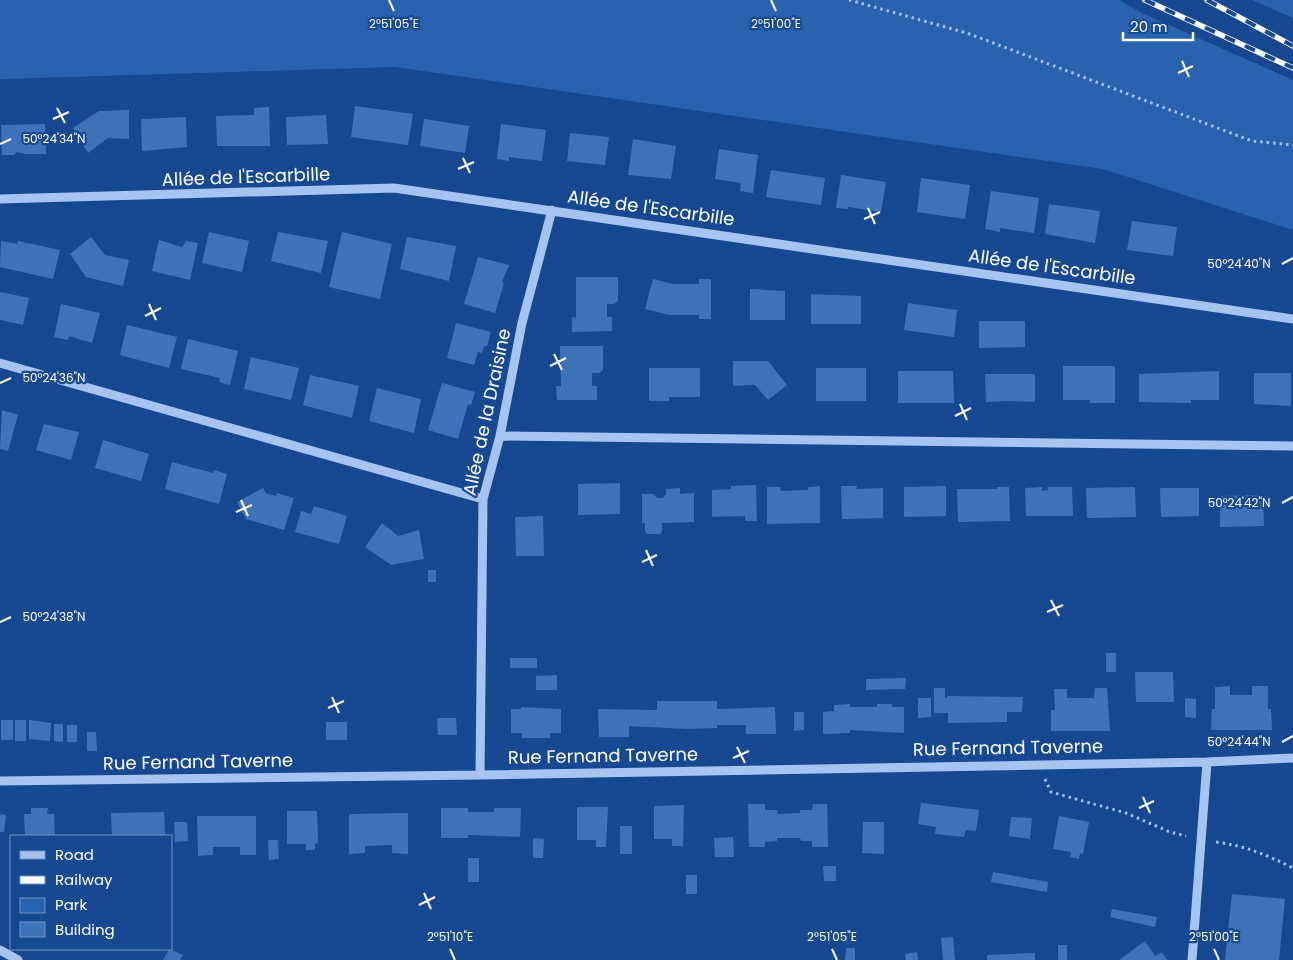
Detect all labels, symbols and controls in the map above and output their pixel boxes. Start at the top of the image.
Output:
scale bar [1123,10,1193,42]
text: 2°51'05"E [369,15,419,32]
text: 2°51'00"E [751,15,801,32]
text: 20 m [1130,16,1168,37]
text: 50°24'34"N [23,130,85,147]
street label: Allée de l'Escarbille [161,161,331,192]
street label: Allée de l'Escarbille [566,183,736,232]
street label: Allée de l'Escarbille [967,242,1137,291]
text: 50°24'40"N [1207,255,1271,272]
street label: Allée de la Draisine [457,326,516,498]
text: 50°24'36"N [23,369,85,386]
text: 50°24'42"N [1208,494,1270,511]
text: 50°24'38"N [23,608,85,625]
street label: Rue Fernand Taverne [913,733,1103,762]
text: 50°24'44"N [1207,733,1271,750]
street label: Rue Fernand Taverne [508,741,698,770]
street label: Rue Fernand Taverne [103,747,293,776]
legend [10,835,172,950]
text: Road [55,844,94,865]
text: Railway [55,869,113,890]
text: Park [55,894,87,915]
text: Building [55,919,115,940]
text: 2°51'10"E [427,928,473,945]
text: 2°51'05"E [807,928,857,945]
text: 2°51'00"E [1189,928,1239,945]

